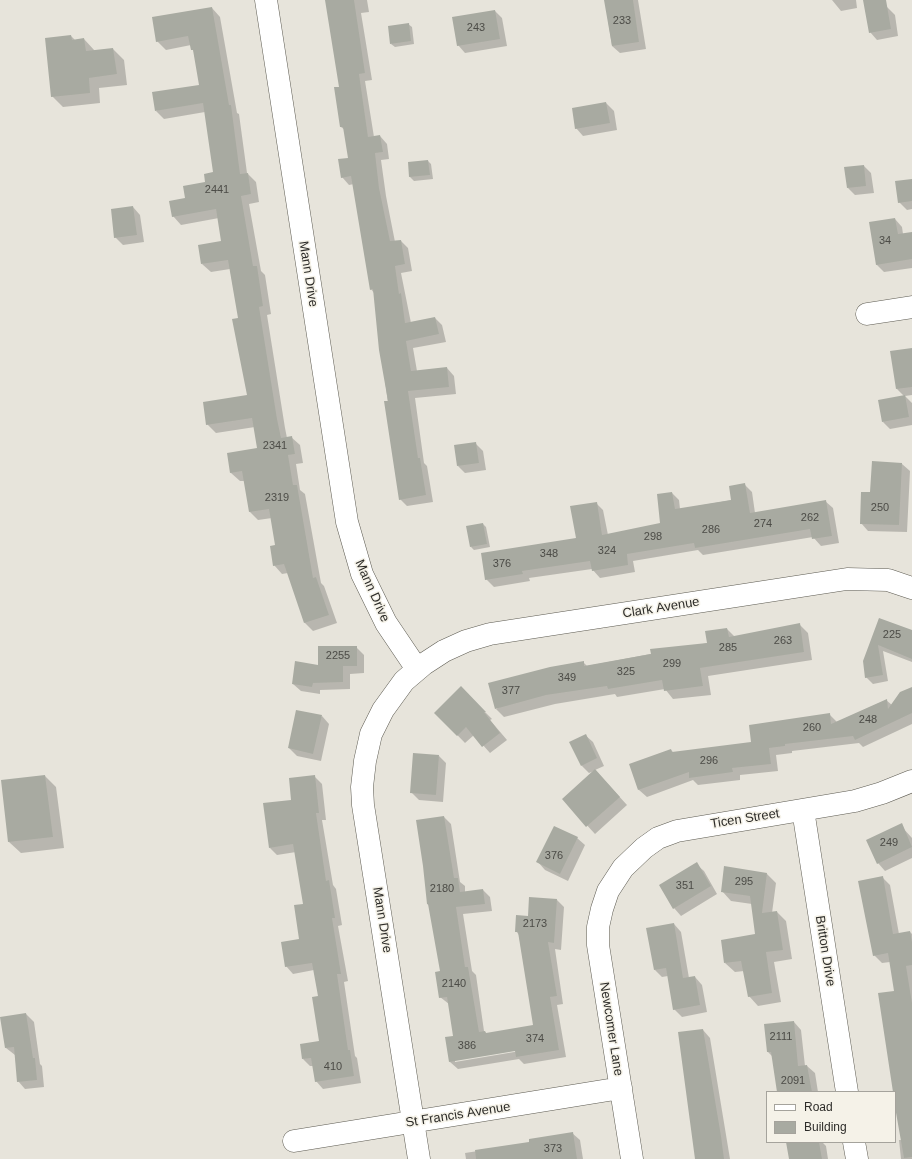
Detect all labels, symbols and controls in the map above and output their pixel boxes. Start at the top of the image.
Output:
house number: 233 [613,14,631,28]
house number: 243 [467,21,485,35]
house number: 2441 [205,183,229,197]
house number: 34 [879,234,891,248]
street label: Mann Drive [295,240,321,308]
house number: 2341 [263,439,287,453]
house number: 2319 [265,491,289,505]
house number: 250 [871,501,889,515]
house number: 262 [801,511,819,525]
house number: 274 [754,517,772,531]
house number: 286 [702,523,720,537]
house number: 298 [644,530,662,544]
house number: 324 [598,544,616,558]
house number: 348 [540,547,558,561]
street label: Mann Drive [351,557,393,625]
house number: 376 [493,557,511,571]
street label: Clark Avenue [621,594,701,622]
house number: 225 [883,628,901,642]
house number: 263 [774,634,792,648]
house number: 285 [719,641,737,655]
house number: 2255 [326,649,350,663]
house number: 299 [663,657,681,671]
house number: 325 [617,665,635,679]
house number: 349 [558,671,576,685]
house number: 377 [502,684,520,698]
house number: 248 [859,713,877,727]
house number: 260 [803,721,821,735]
house number: 296 [700,754,718,768]
street label: Ticen Street [709,806,781,832]
house number: 249 [880,836,898,850]
house number: 376 [545,849,563,863]
house number: 295 [735,875,753,889]
house number: 351 [676,879,694,893]
house number: 2180 [430,882,454,896]
street label: Mann Drive [369,886,395,954]
street label: Britton Drive [812,914,838,988]
house number: 2173 [523,917,547,931]
house number: 2140 [442,977,466,991]
street label: Newcomer Lane [596,981,626,1077]
house number: 2111 [770,1030,792,1044]
house number: 374 [526,1032,544,1046]
house number: 386 [458,1039,476,1053]
house number: 410 [324,1060,342,1074]
house number: 2091 [781,1074,805,1088]
legend [766,1091,896,1143]
street label: St Francis Avenue [404,1099,512,1131]
text: Road [804,1100,833,1114]
text: Building [804,1120,847,1134]
house number: 373 [544,1142,562,1156]

